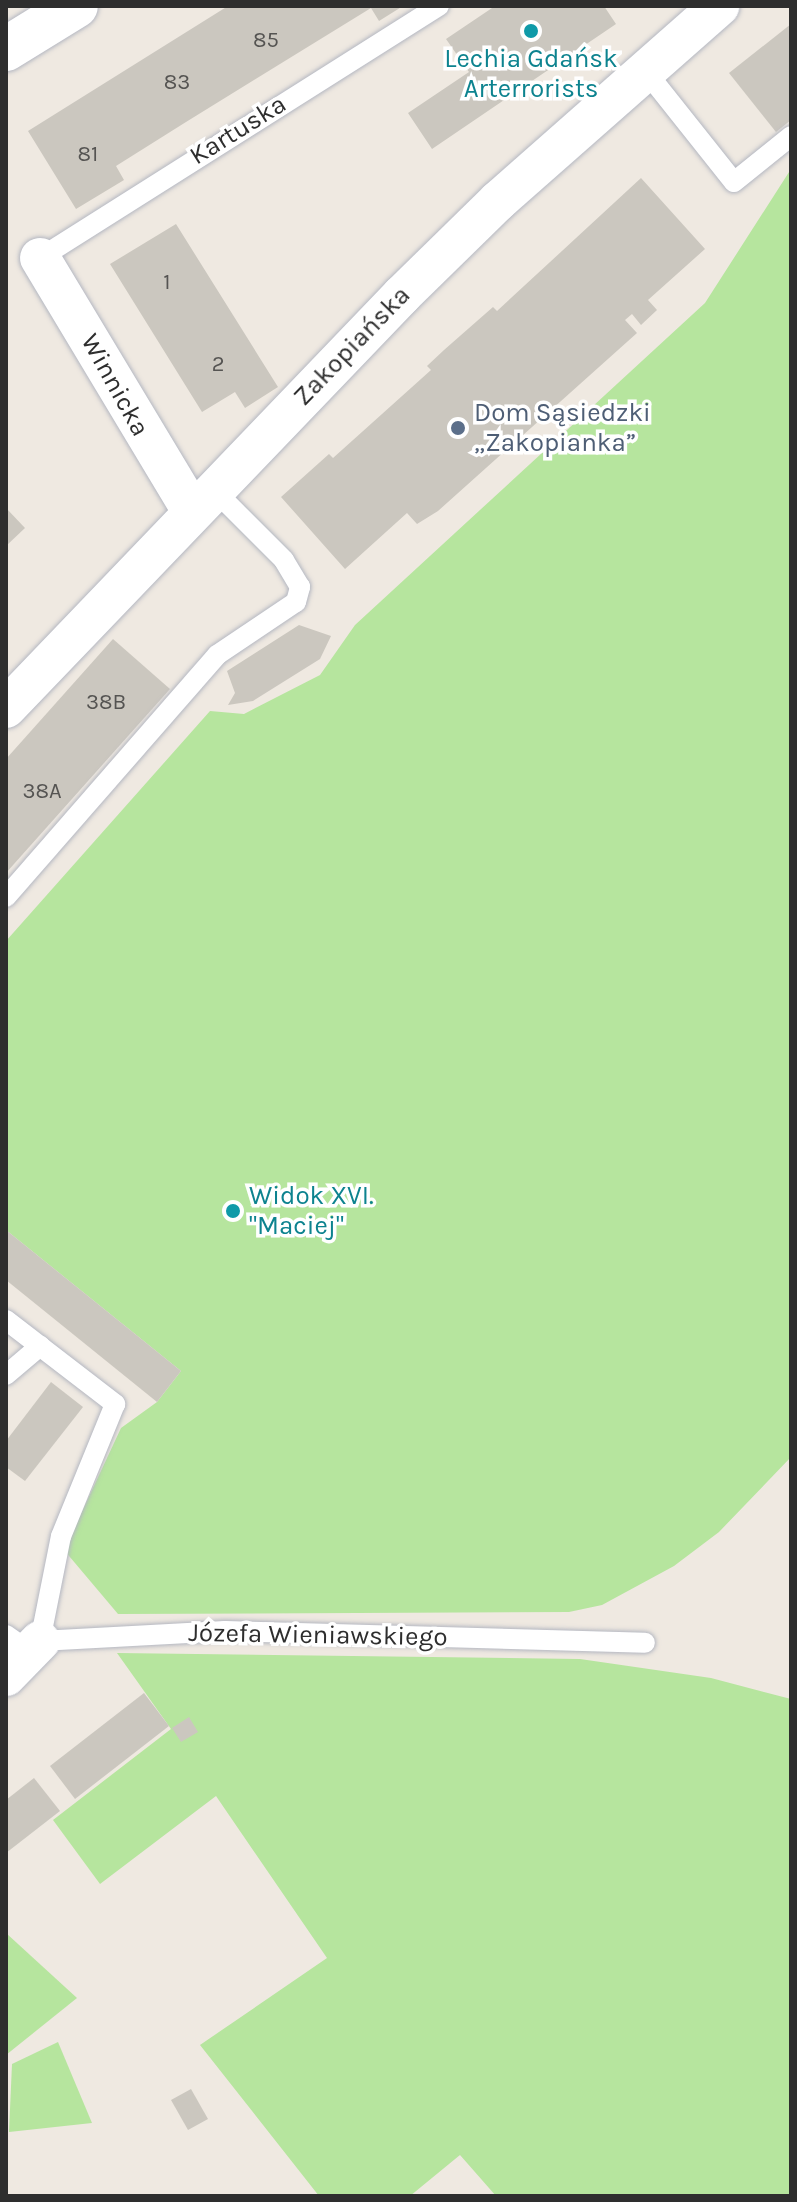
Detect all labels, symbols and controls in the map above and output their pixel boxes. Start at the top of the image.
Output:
marker: Lechia Gdańsk Arterrorists [522,22,540,40]
house number: 85 [253,28,279,54]
place label: Lechia Gdańsk Arterrorists [444,43,618,104]
house number: 83 [164,70,190,96]
street label: Kartuska [184,88,292,172]
house number: 81 [78,142,98,168]
house number: 1 [163,270,171,296]
street label: Zakopiańska [287,280,417,412]
street label: Winnicka [74,328,156,442]
house number: 2 [212,352,224,378]
place label: Dom Sąsiedzki „Zakopianka” [474,397,651,458]
marker: Dom Sąsiedzki „Zakopianka” [449,419,467,437]
house number: 38B [86,690,126,716]
house number: 38A [22,779,62,805]
place label: Widok XVI. "Maciej" [249,1180,374,1242]
marker: Widok XVI. "Maciej" [224,1202,242,1220]
street label: Józefa Wieniawskiego [188,1617,448,1653]

